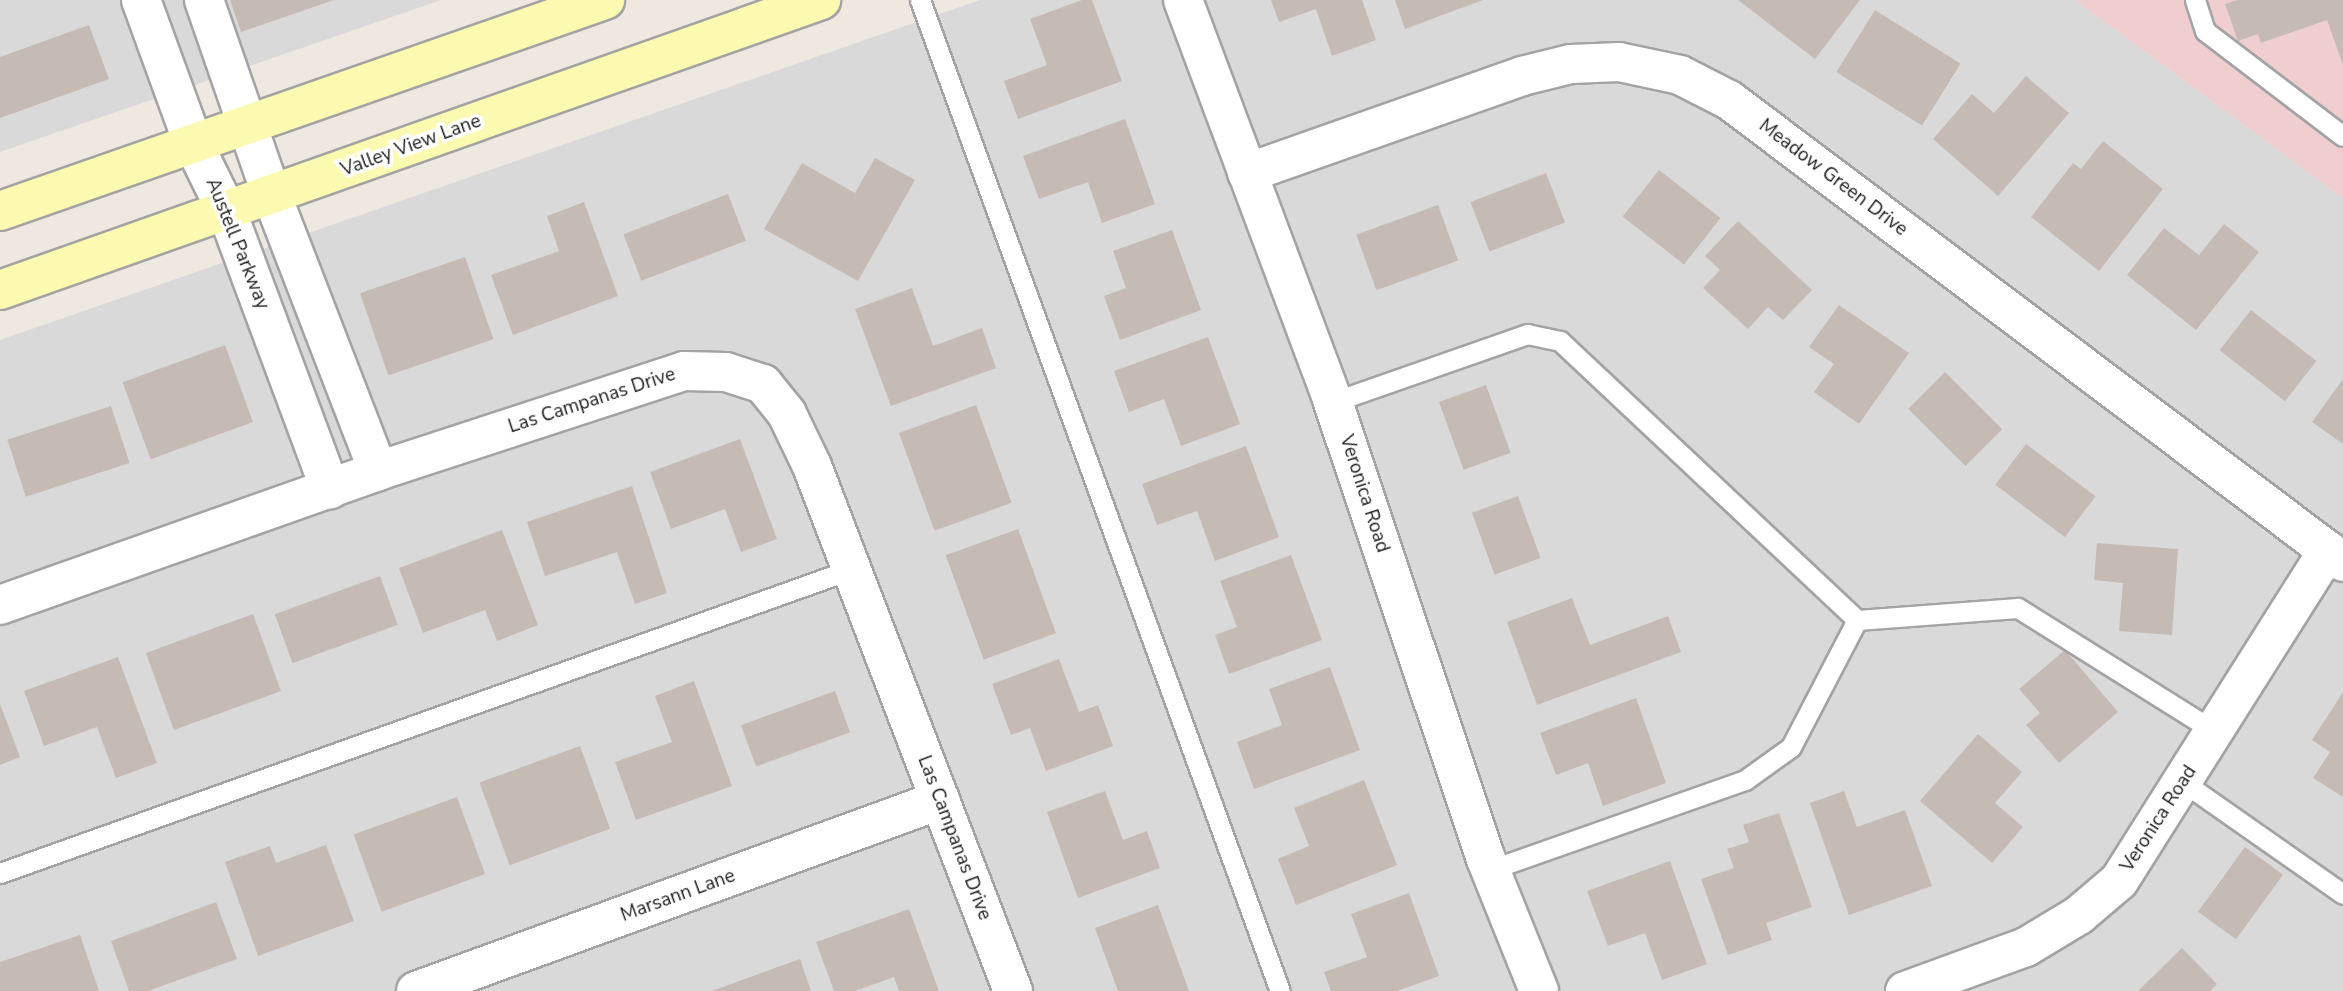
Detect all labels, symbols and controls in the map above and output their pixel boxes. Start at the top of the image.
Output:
street label: Valley View Lane [338,110,484,182]
street label: Meadow Green Drive [1754,115,1912,241]
street label: Austell Parkway [200,175,274,313]
street label: Las Campanas Drive [506,363,678,439]
street label: Veronica Road [1334,432,1394,556]
street label: Las Campanas Drive [912,753,996,923]
street label: Veronica Road [2116,761,2202,877]
street label: Marsann Lane [618,865,738,927]

